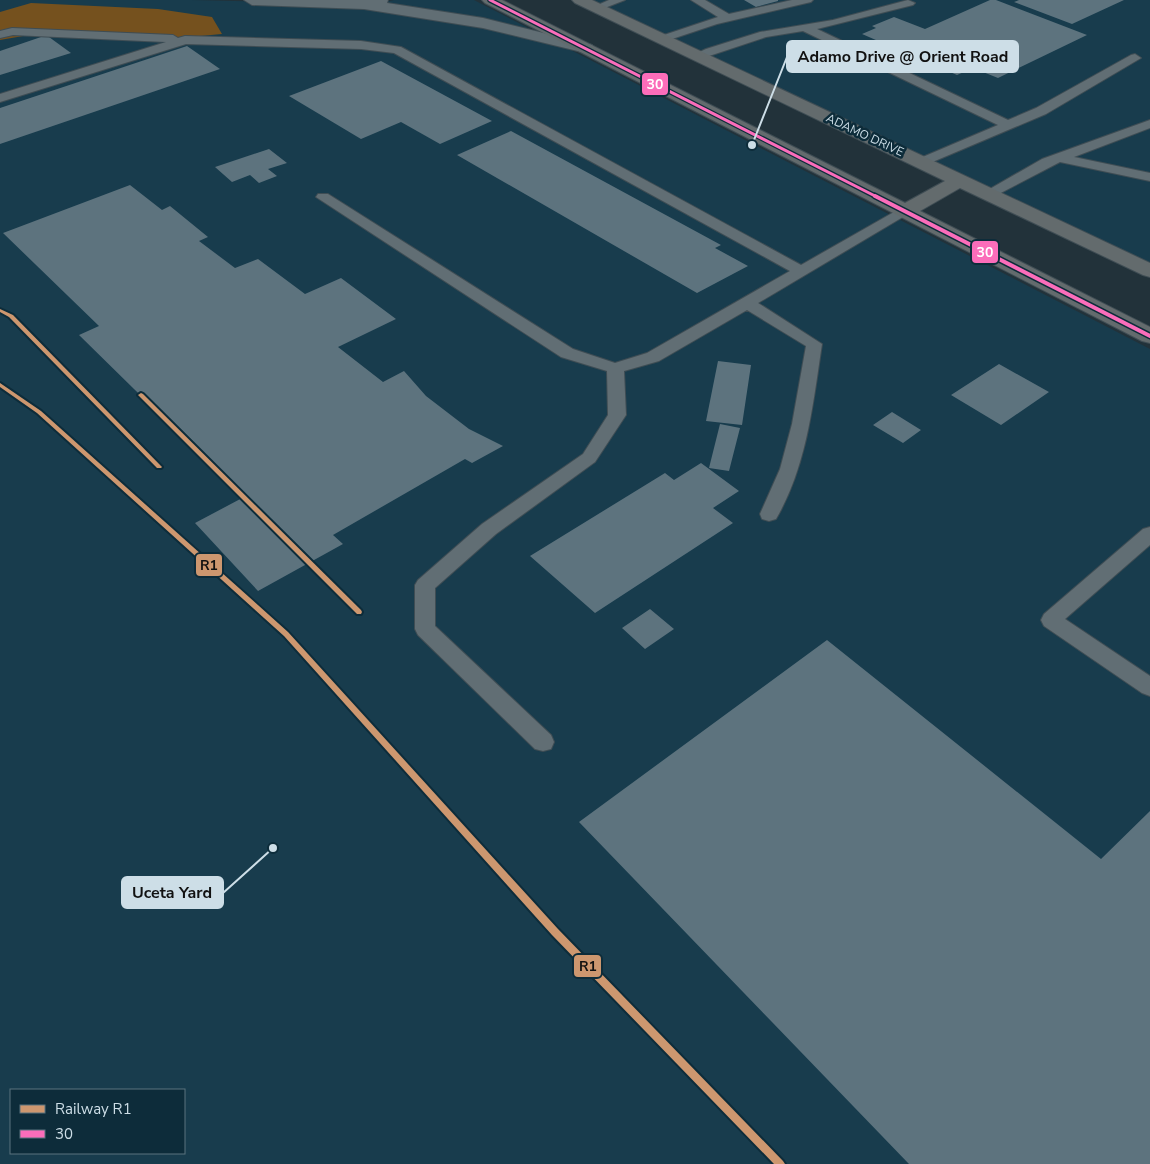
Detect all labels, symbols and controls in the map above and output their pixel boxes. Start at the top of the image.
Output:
callout: Adamo Drive @ Orient Road [787,41,1018,72]
text: Adamo Drive @ Orient Road [798,46,1008,68]
line badge: 30 [641,72,669,96]
text: 30 [647,75,663,94]
street label: ADAMO DRIVE [824,110,906,160]
line badge: 30 [971,240,999,264]
text: 30 [977,243,993,262]
line badge: R1 [195,553,223,577]
text: R1 [200,556,218,575]
callout: Uceta Yard [122,877,223,908]
text: Uceta Yard [132,882,212,904]
line badge: R1 [573,954,602,978]
text: R1 [579,957,597,976]
legend [10,1089,185,1154]
text: Railway R1 [55,1099,132,1119]
text: 30 [55,1124,73,1144]

